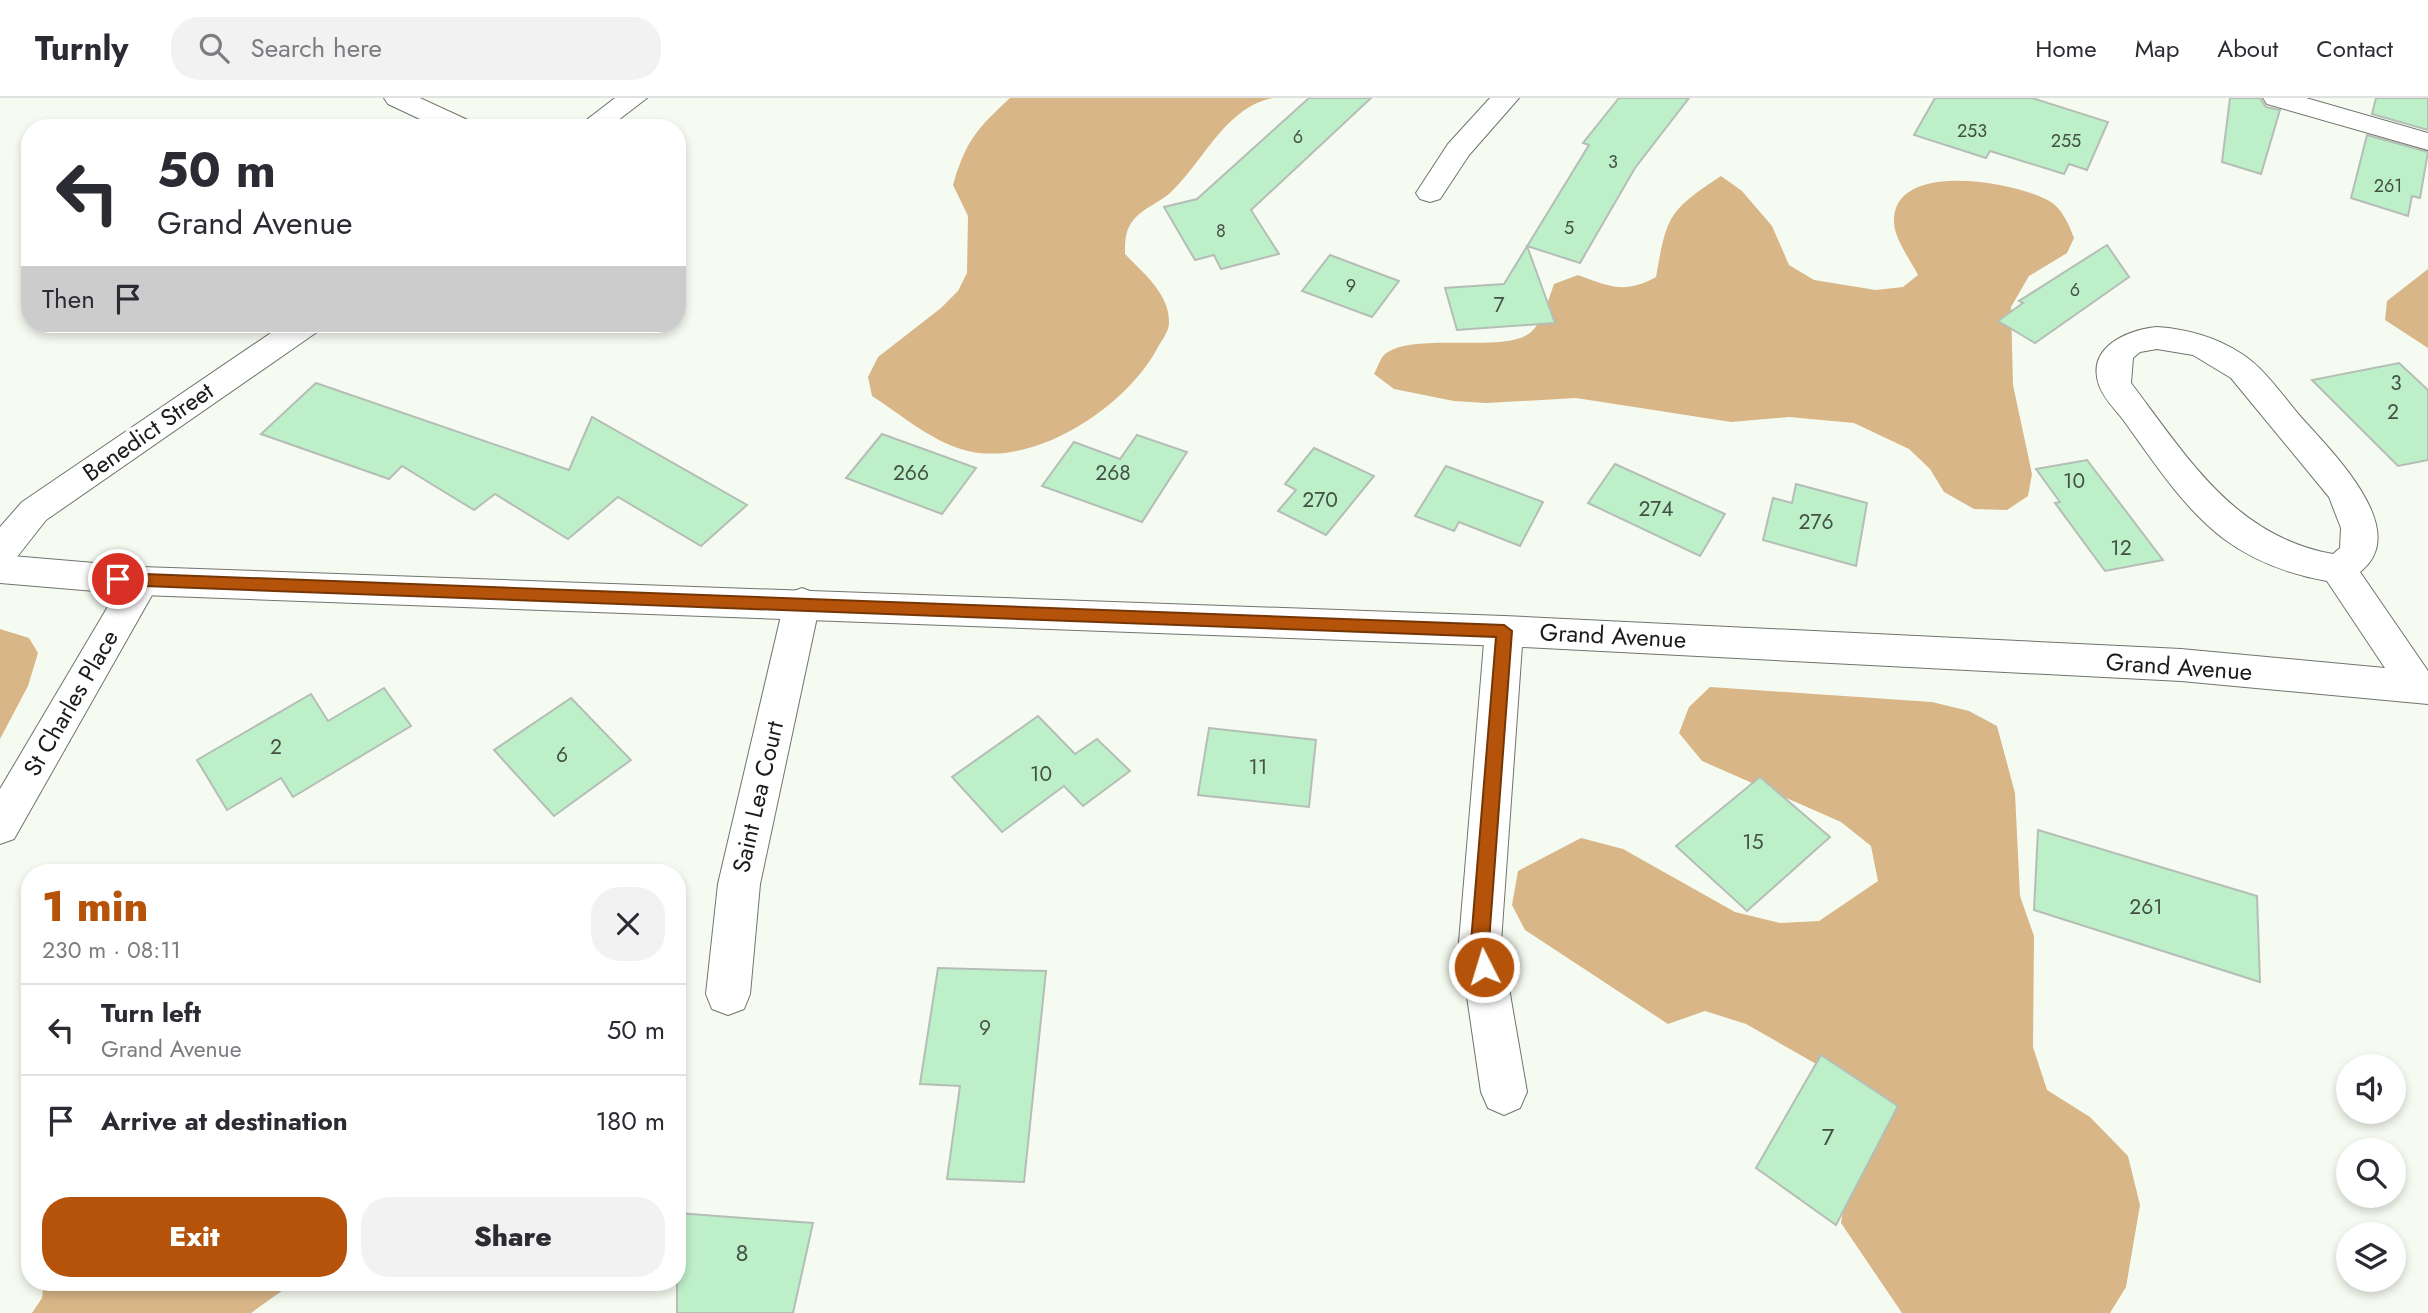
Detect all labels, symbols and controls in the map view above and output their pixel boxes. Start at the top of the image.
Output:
search box [171,17,661,80]
text: Turnly [35,25,129,72]
icon: search [195,29,233,67]
text: Search here [251,29,382,67]
text: Home [2035,31,2097,66]
text: Map [2135,31,2179,66]
text: About [2217,31,2278,66]
text: Contact [2316,31,2393,66]
house number: 253 [1957,118,1987,144]
house number: 6 [1293,124,1303,150]
house number: 255 [2051,128,2081,154]
text: 50 m [157,135,276,205]
icon: left [42,147,133,238]
house number: 3 [1608,149,1618,175]
house number: 261 [2374,173,2402,199]
text: Grand Avenue [157,200,353,246]
house number: 5 [1564,215,1574,241]
house number: 8 [1216,218,1226,244]
house number: 9 [1346,273,1356,299]
house number: 6 [2070,277,2080,303]
text: Then [42,280,95,318]
icon: arrive [109,280,147,318]
house number: 7 [1493,290,1505,320]
house number: 3 [2390,368,2402,398]
street label: Benedict Street [75,373,220,490]
house number: 2 [2387,397,2399,427]
house number: 266 [893,458,929,488]
house number: 268 [1095,458,1131,488]
house number: 10 [2063,466,2085,496]
house number: 270 [1302,485,1338,515]
house number: 274 [1638,494,1674,524]
house number: 276 [1798,507,1834,537]
house number: 12 [2110,533,2132,563]
pin [88,549,148,609]
icon: arrive [99,560,137,598]
street label: Grand Avenue [1539,614,1687,657]
street label: St Charles Place [14,623,127,782]
street label: Grand Avenue [2105,644,2253,689]
street label: Saint Lea Court [723,717,792,876]
house number: 2 [270,732,282,762]
house number: 6 [556,740,568,770]
house number: 11 [1249,752,1267,782]
house number: 10 [1030,759,1052,789]
house number: 15 [1742,827,1764,857]
text: 1 min [42,876,148,937]
button: close [591,887,665,961]
house number: 261 [2129,892,2163,922]
position arrow [1447,930,1521,1004]
text: 230 m · 08:11 [42,933,181,967]
text: Turn left [101,994,201,1032]
icon: left [42,1011,80,1049]
text: 50 m [607,1011,665,1049]
house number: 9 [979,1013,991,1043]
text: Grand Avenue [101,1032,242,1066]
map controls [2336,1054,2406,1292]
button: sound [2336,1054,2406,1124]
icon: arrive [42,1102,80,1140]
text: Arrive at destination [101,1102,348,1140]
text: 180 m [595,1102,665,1140]
house number: 7 [1822,1119,1835,1154]
button: search [2336,1138,2406,1208]
button: Exit [42,1197,347,1277]
button: Share [361,1197,665,1277]
button: layers [2336,1222,2406,1292]
house number: 8 [735,1235,749,1270]

